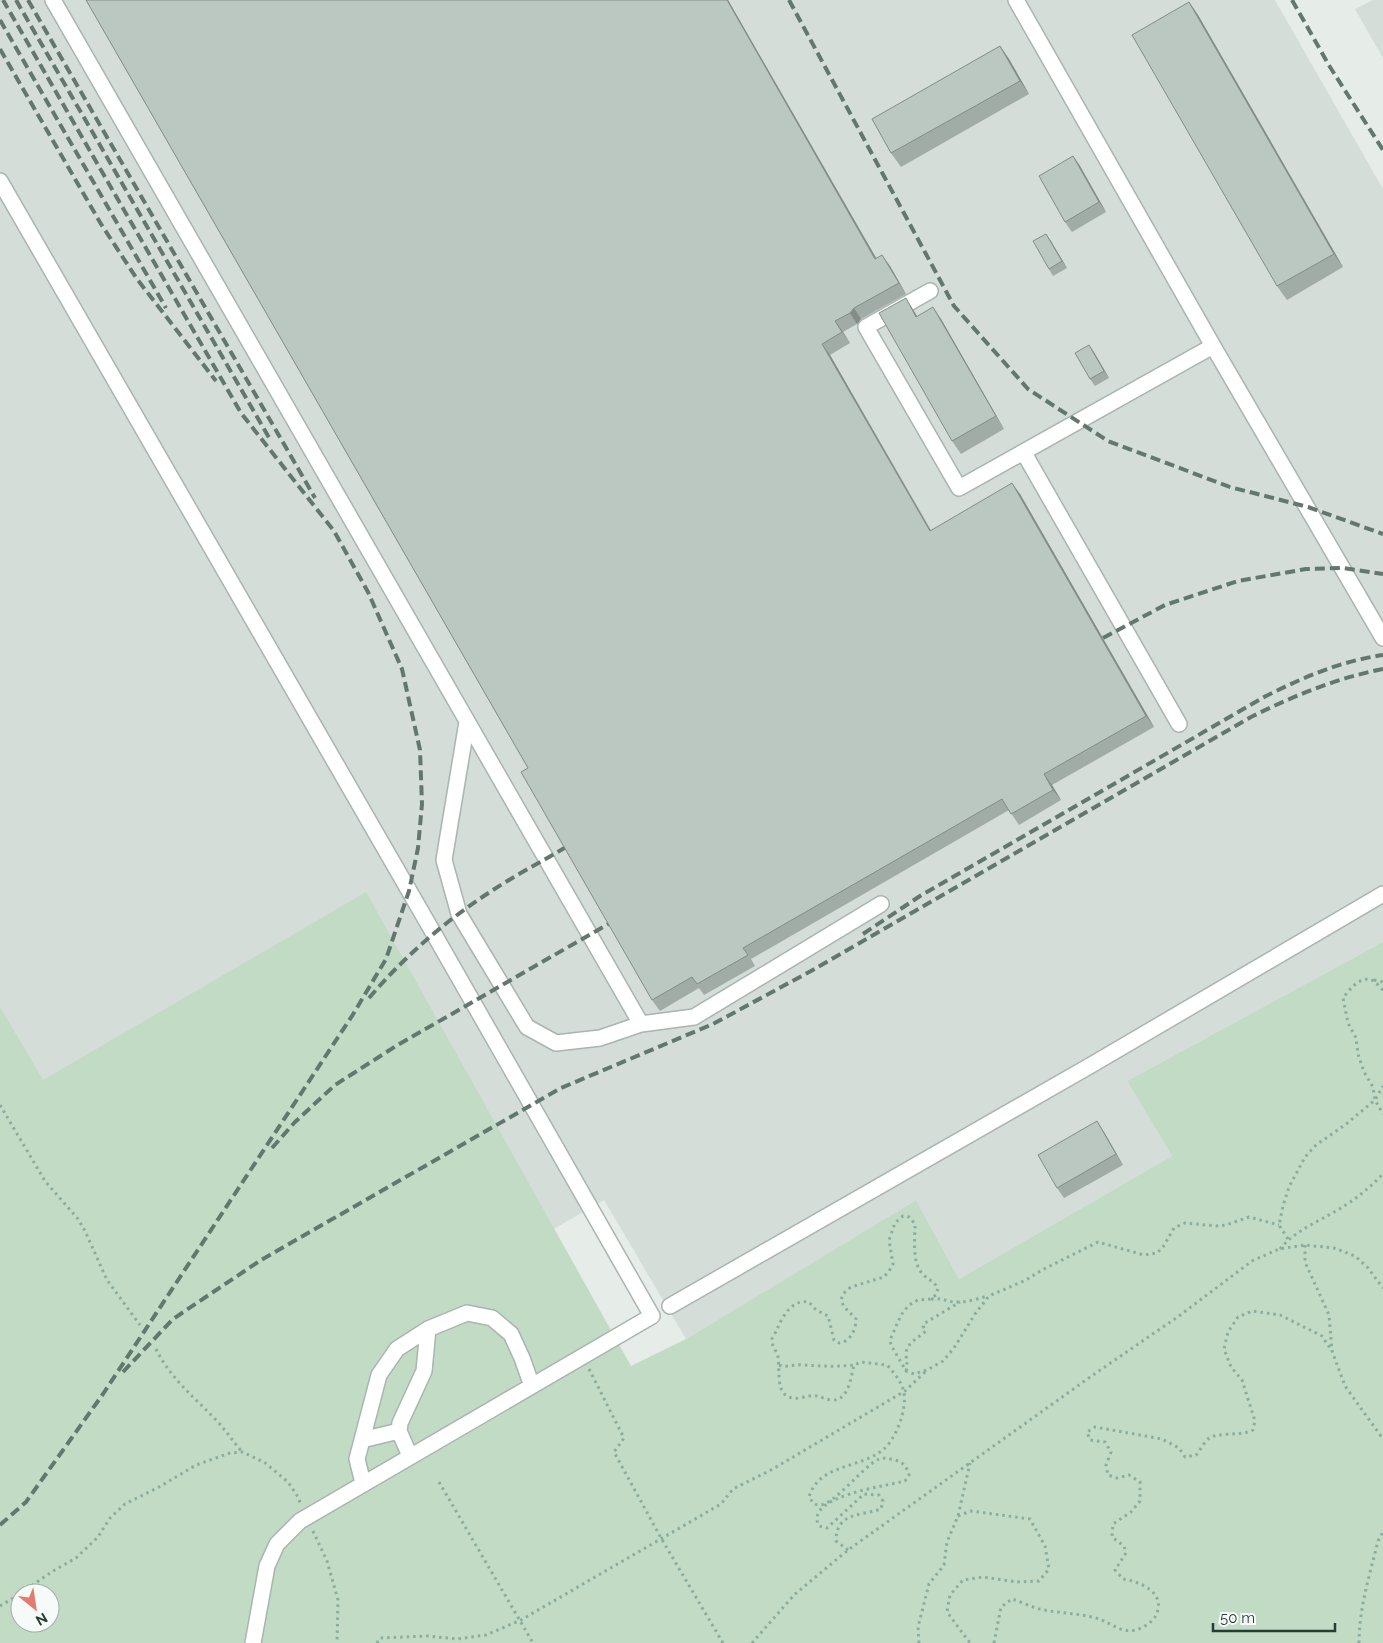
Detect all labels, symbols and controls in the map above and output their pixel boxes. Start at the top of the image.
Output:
north arrow [10,1583,60,1633]
scale bar [1213,1600,1336,1632]
text: 50 m [1220,1609,1255,1627]
text: N [33,1610,50,1629]

